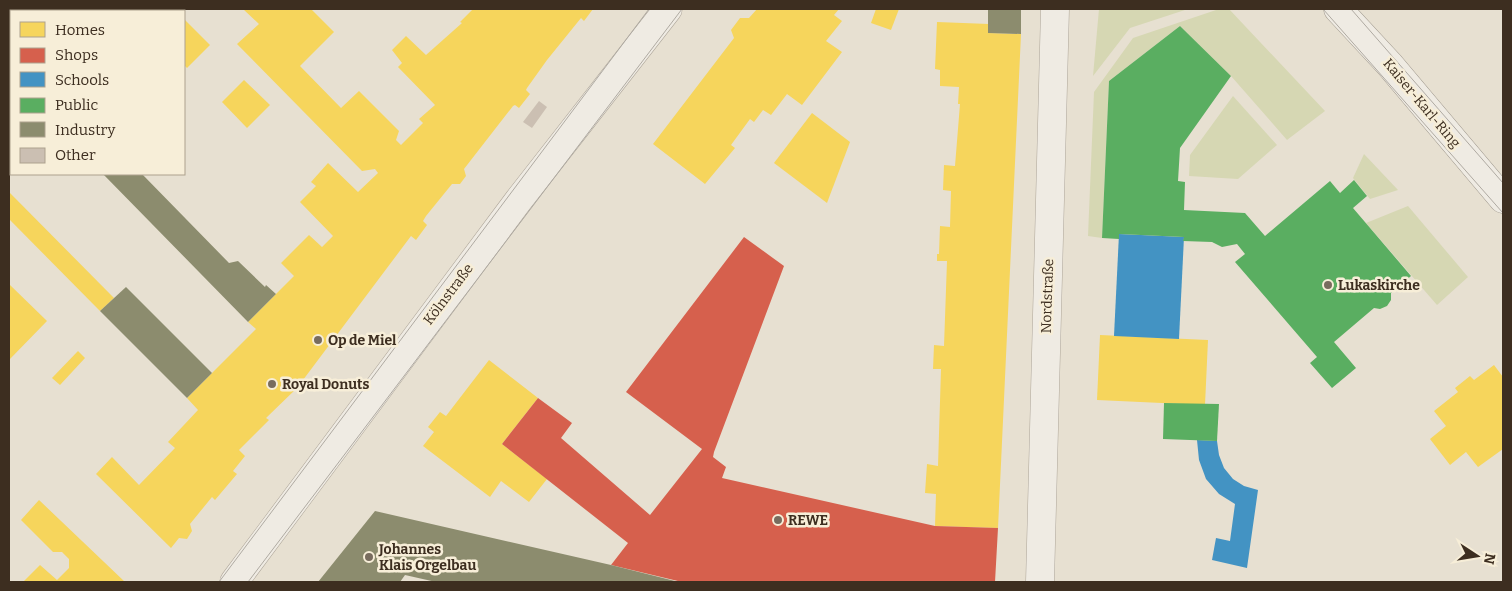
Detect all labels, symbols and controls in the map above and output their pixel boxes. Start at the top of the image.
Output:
legend [10,10,185,175]
text: Homes [55,21,105,39]
text: Shops [55,46,98,64]
street label: Kaiser-Karl-Ring [1379,55,1464,152]
text: Schools [55,71,109,89]
text: Public [55,96,99,114]
text: Industry [55,121,115,139]
text: Other [55,146,96,164]
street label: Nordstraße [1038,258,1057,334]
street label: Kölnstraße [420,260,477,328]
place label: Lukaskirche [1338,277,1420,294]
marker: Lukaskirche [1322,279,1334,291]
place label: Op de Miel [328,332,397,349]
marker: Op de Miel [312,334,324,346]
place label: Royal Donuts [282,376,369,393]
marker: Royal Donuts [266,378,278,390]
place label: REWE [788,512,828,529]
marker: REWE [772,514,784,526]
north arrow [1452,531,1502,581]
place label: Johannes Klais Orgelbau [378,541,476,574]
marker: Johannes Klais Orgelbau [363,551,375,563]
text: N [1480,552,1499,566]

